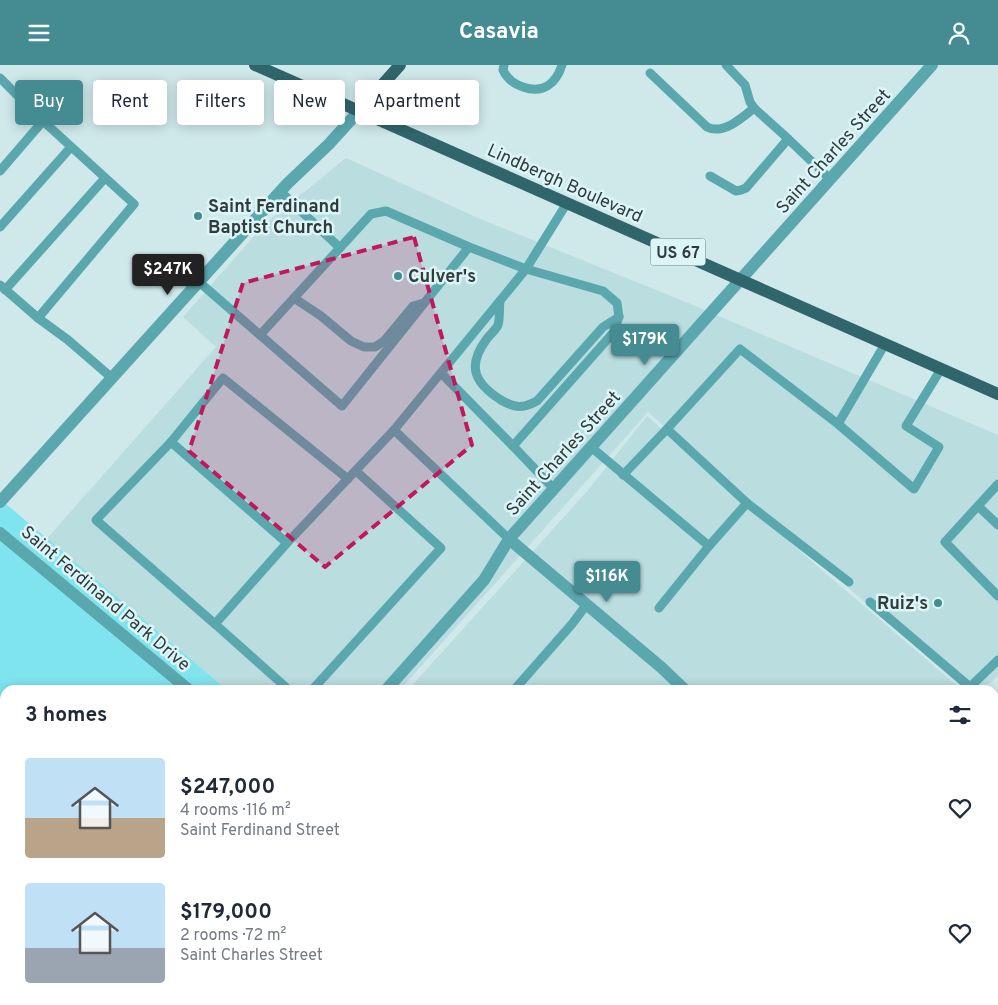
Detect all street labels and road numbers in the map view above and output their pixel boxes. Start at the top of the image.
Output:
street label: Saint Charles Street [772,85,896,219]
street label: Lindbergh Boulevard [483,140,646,229]
road number: US 67 [650,238,706,265]
street label: Saint Charles Street [502,387,626,521]
street label: Saint Ferdinand Park Drive [16,521,194,677]

